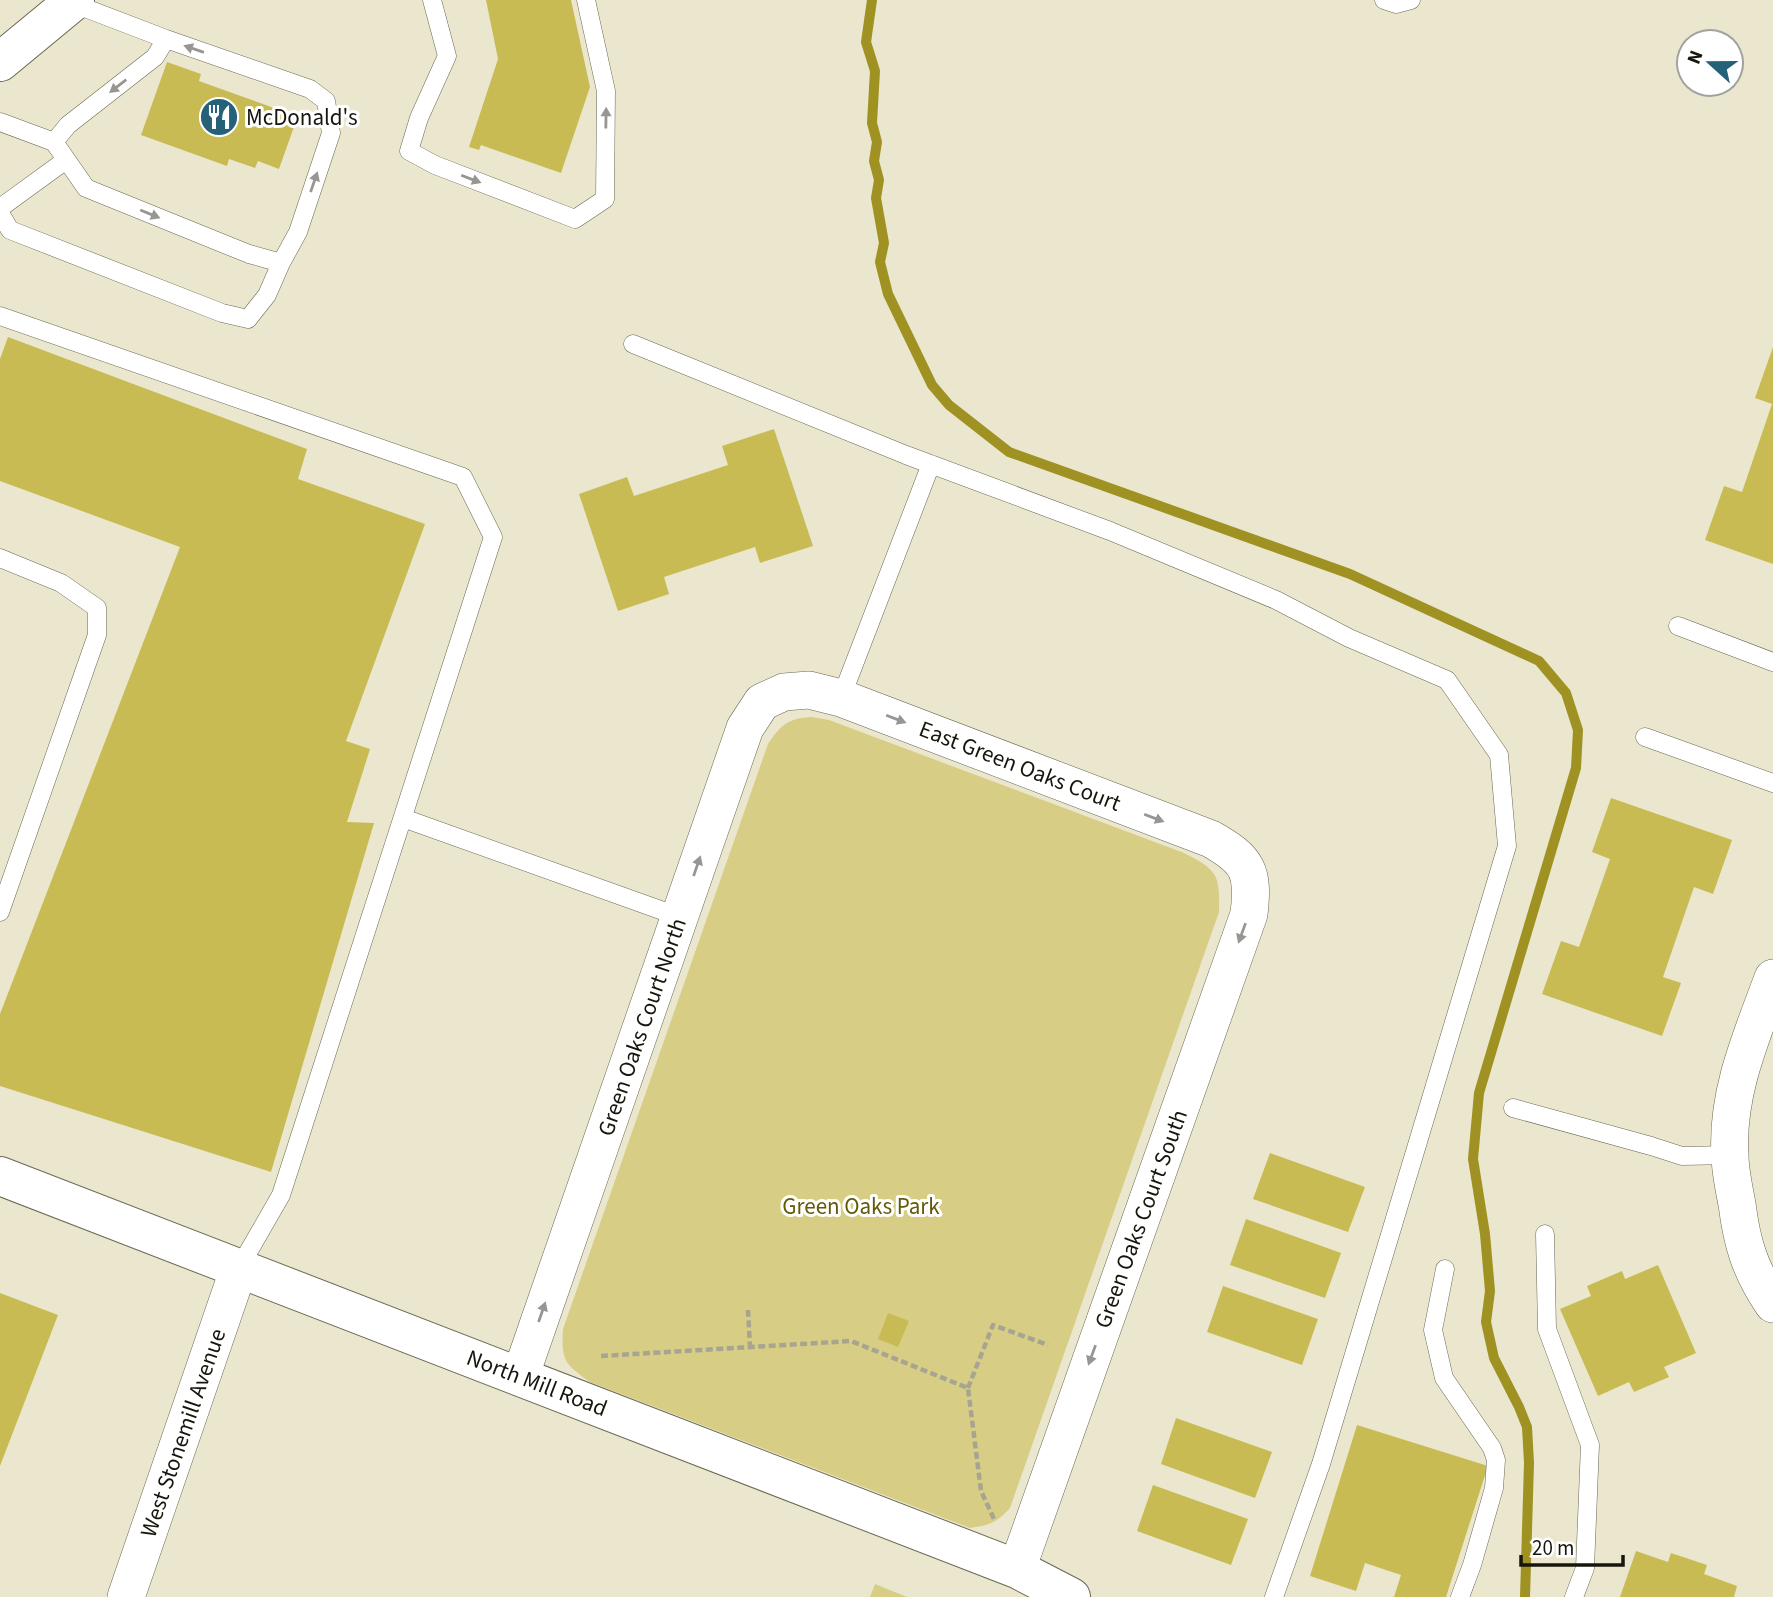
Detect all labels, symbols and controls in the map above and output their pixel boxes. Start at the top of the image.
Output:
north arrow [1675,28,1745,98]
one-way arrow [183,43,204,54]
text: N [1681,47,1710,68]
one-way arrow [109,78,126,93]
restaurant icon: McDonald's [198,96,240,138]
place label: McDonald's [246,101,358,134]
one-way arrow [600,107,611,129]
one-way arrow [309,172,320,193]
one-way arrow [461,174,482,185]
one-way arrow [139,208,160,219]
street label: East Green Oaks Court [914,712,1126,820]
one-way arrow [886,714,907,725]
one-way arrow [1144,812,1165,823]
one-way arrow [692,856,703,877]
street label: Green Oaks Court North [589,914,695,1140]
one-way arrow [1236,923,1247,944]
street label: Green Oaks Court South [1086,1105,1196,1333]
park label: Green Oaks Park [782,1190,940,1223]
one-way arrow [537,1302,548,1323]
street label: West Stonemill Avenue [132,1324,234,1542]
street label: North Mill Road [462,1341,612,1425]
one-way arrow [1086,1345,1097,1366]
scale bar [1521,1524,1622,1568]
text: 20 m [1532,1533,1574,1563]

